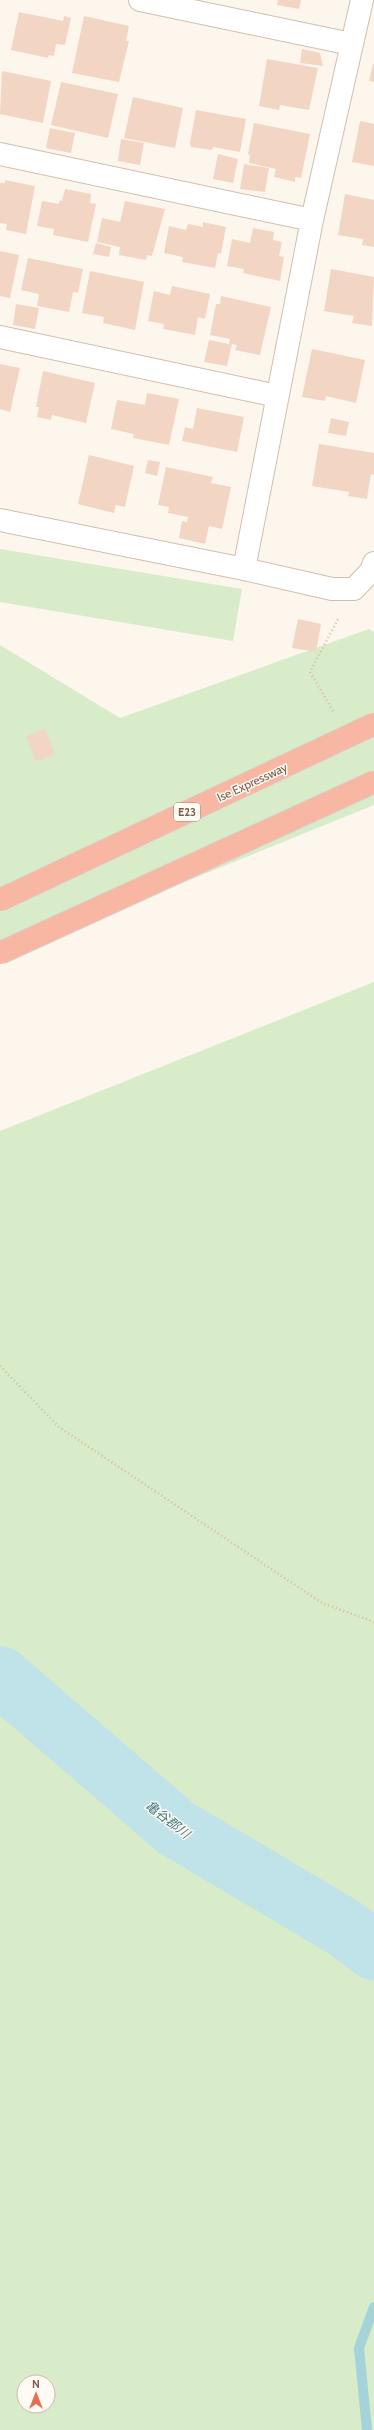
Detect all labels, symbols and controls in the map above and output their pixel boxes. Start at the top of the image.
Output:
street label: Ise Expressway [215,759,289,805]
road number: E23 [174,803,200,821]
water label: 亀谷郡川 [143,1797,195,1843]
north arrow [16,2374,56,2414]
text: N [32,2377,40,2391]

